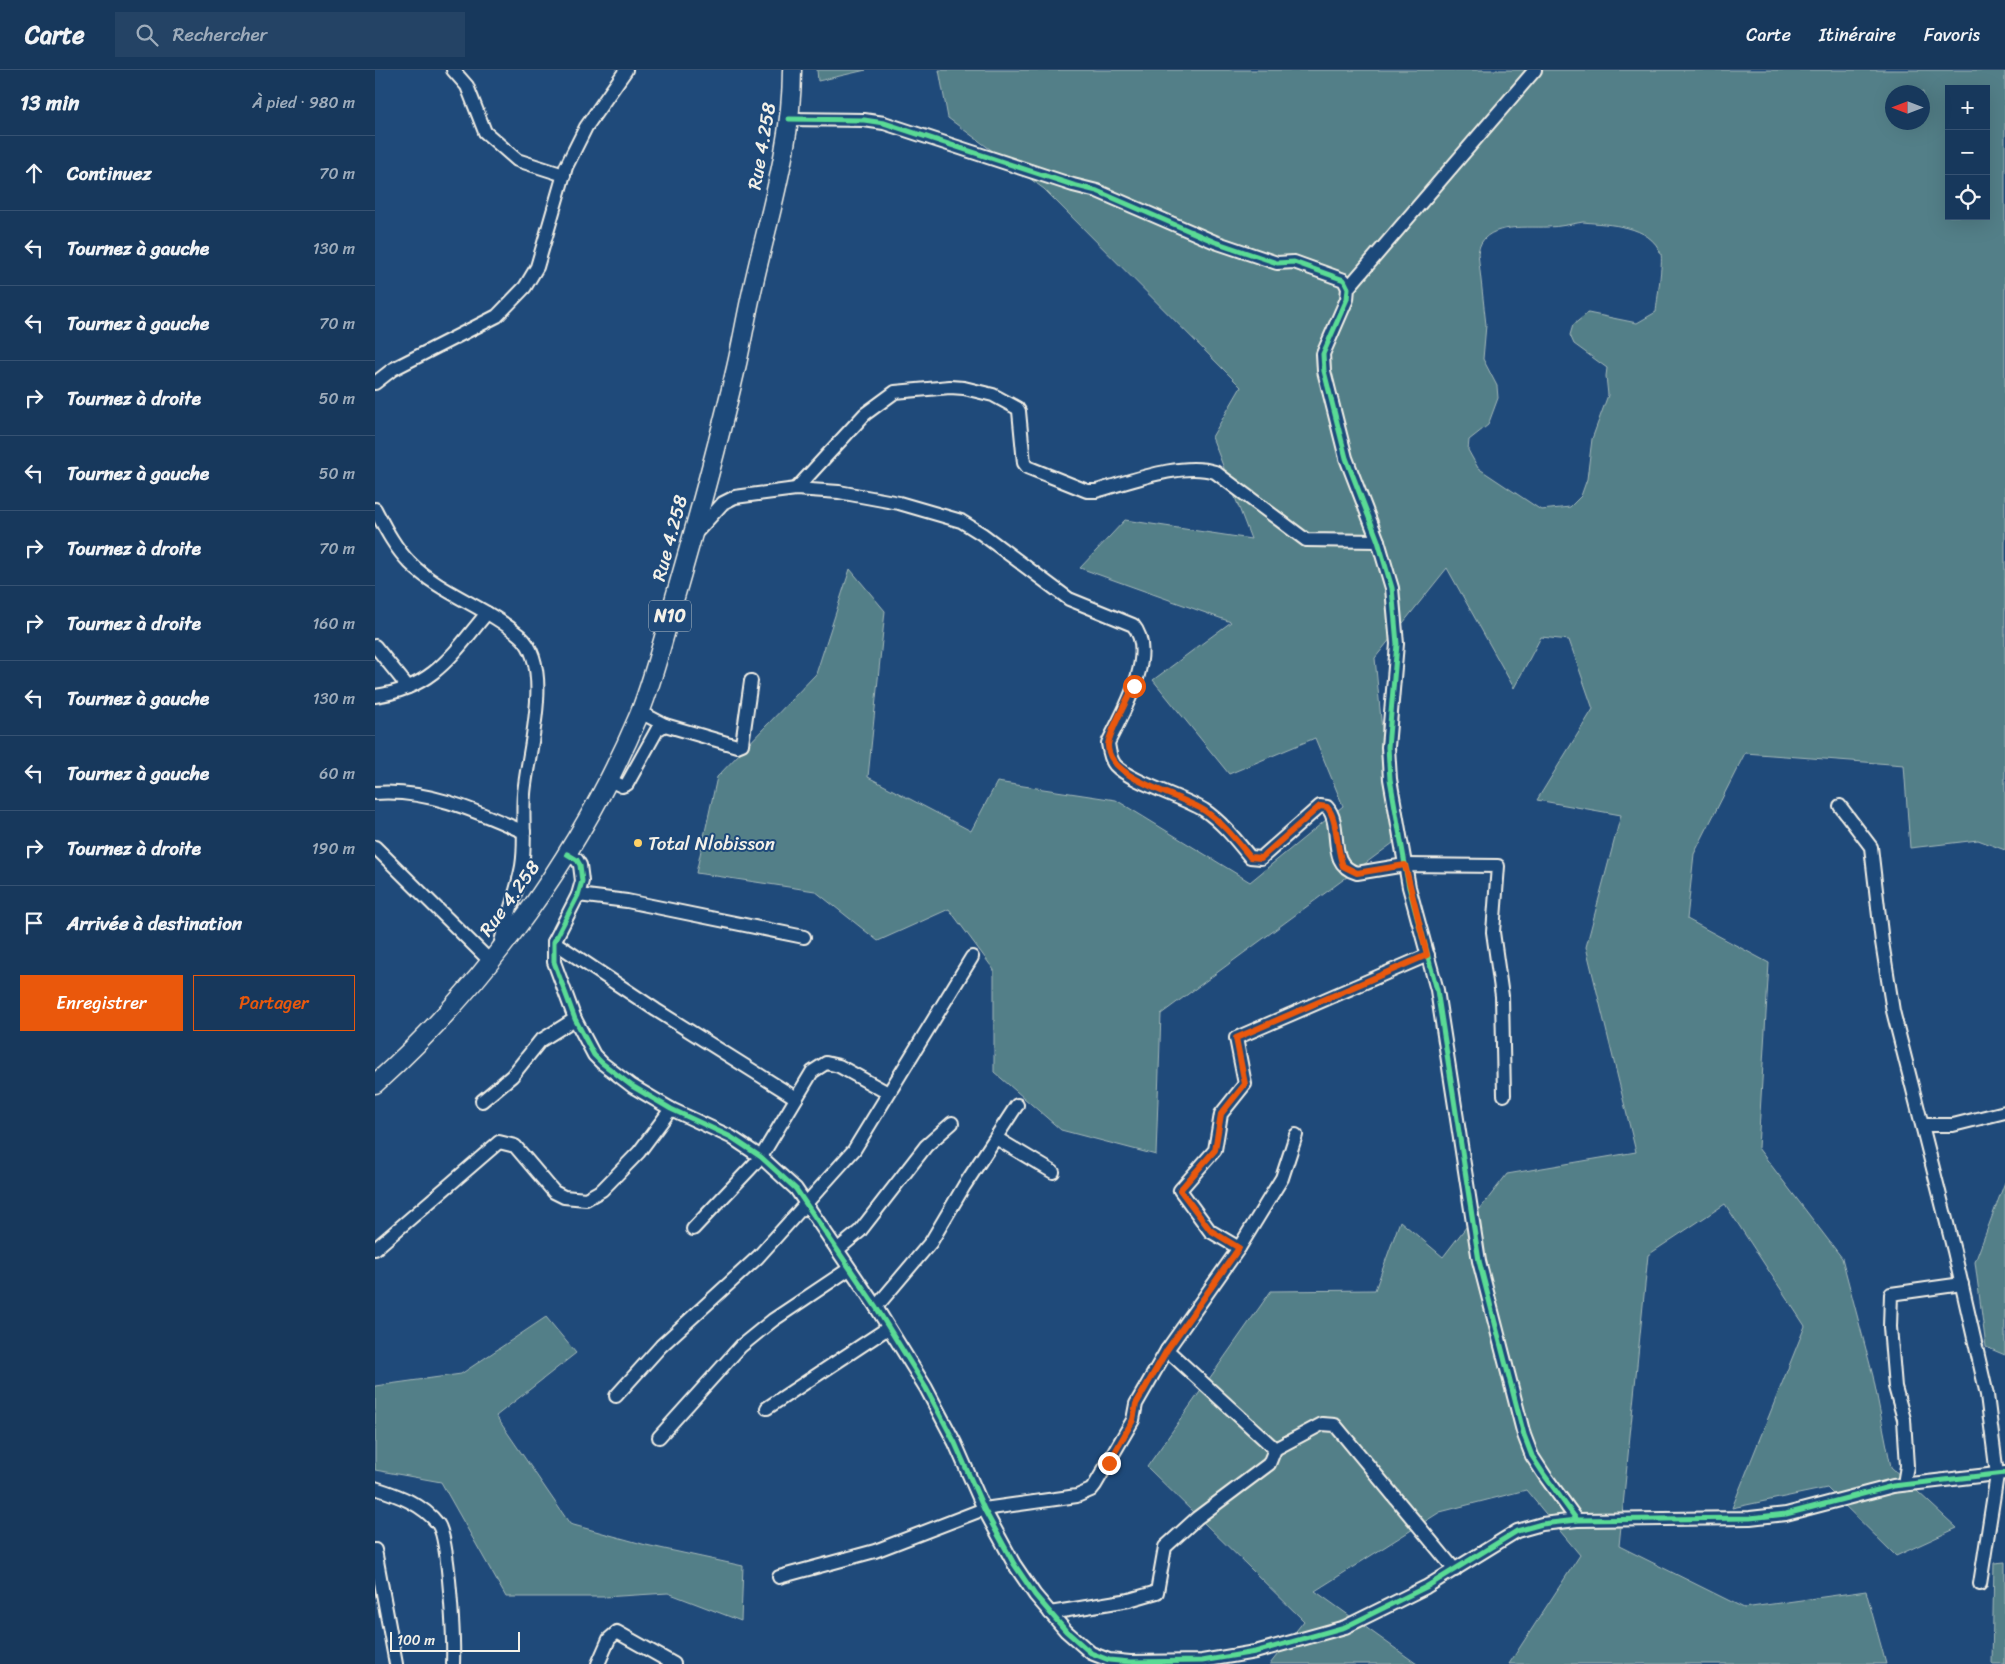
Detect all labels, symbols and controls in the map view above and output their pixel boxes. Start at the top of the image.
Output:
search box [115,12,465,57]
text: Carte [25,14,85,56]
text: Rechercher [173,18,267,51]
text: Carte [1746,19,1791,51]
text: Itinéraire [1819,19,1896,51]
text: Favoris [1924,19,1980,51]
icon: search [133,21,161,49]
text: 13 min [20,84,79,122]
north arrow [1885,85,1930,130]
map controls [1945,85,1990,220]
button: + [1945,85,1990,130]
text: À pied · 980 m [252,88,355,117]
street label: Rue 4.258 [738,99,785,192]
button: − [1945,130,1990,175]
text: Continuez [67,157,152,190]
icon: ahead [20,159,48,187]
text: 70 m [319,159,355,188]
button: locate [1945,175,1990,220]
text: Tournez à gauche [67,232,209,265]
icon: left [20,234,48,262]
text: 130 m [313,234,355,263]
text: Tournez à gauche [67,307,209,340]
icon: left [20,309,48,337]
text: 70 m [319,309,355,338]
text: Tournez à droite [67,382,201,415]
icon: right [20,384,48,412]
text: 50 m [319,384,355,413]
text: Tournez à gauche [67,457,209,490]
icon: left [20,459,48,487]
text: 50 m [319,459,355,488]
street label: Rue 4.258 [642,491,697,585]
text: Tournez à droite [67,532,201,565]
icon: right [20,534,48,562]
text: 70 m [319,534,355,563]
road number: N10 [649,600,691,632]
text: Tournez à droite [67,607,201,640]
icon: right [20,609,48,637]
text: 160 m [312,609,355,638]
route start [1123,675,1146,698]
text: Tournez à gauche [67,682,209,715]
icon: left [20,684,48,712]
text: 130 m [313,684,355,713]
text: Tournez à gauche [67,757,209,790]
icon: left [20,759,48,787]
text: 60 m [319,759,355,788]
place label: Total Nlobisson [648,827,775,860]
text: Tournez à droite [67,832,201,865]
icon: right [20,834,48,862]
text: 190 m [312,834,355,863]
marker: Total Nlobisson [632,837,644,849]
street label: Rue 4.258 [470,853,549,944]
text: Arrivée à destination [67,907,242,940]
icon: arrive [20,909,48,937]
button: Enregistrer [20,975,183,1031]
button: Partager [193,975,355,1031]
route end [1098,1452,1121,1475]
text: 100 m [397,1628,435,1653]
scale bar [390,1629,520,1652]

